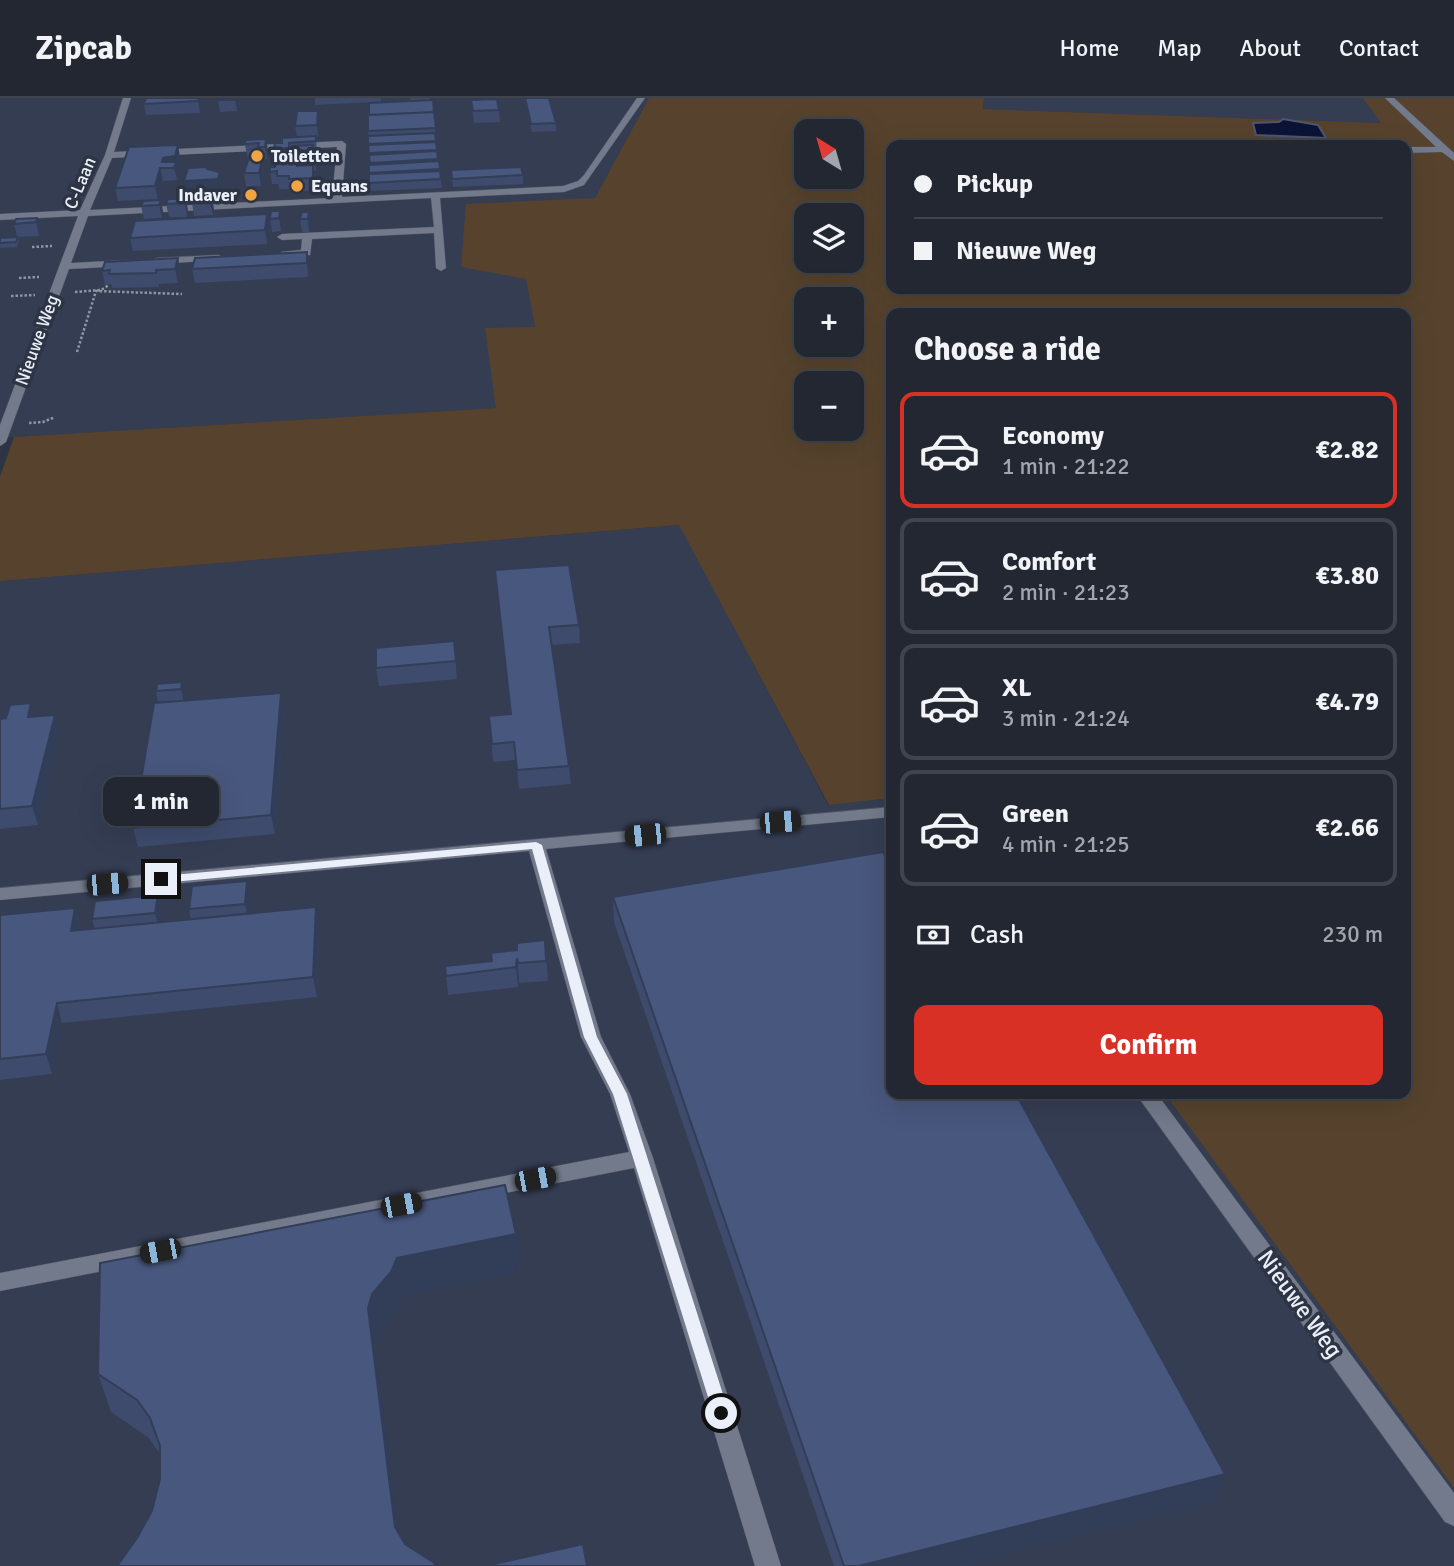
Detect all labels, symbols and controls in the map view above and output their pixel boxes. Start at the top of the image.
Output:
text: Zipcab [35,28,132,69]
text: Home [1059,33,1119,63]
text: Map [1157,33,1202,63]
text: About [1240,33,1301,63]
text: Contact [1339,33,1419,63]
north arrow [794,119,864,189]
map controls [794,119,864,441]
place label: Toiletten [271,145,340,167]
marker: Toiletten [249,148,265,164]
street label: C-Laan [59,154,101,212]
text: Pickup [956,168,1033,200]
place label: Equans [311,175,368,197]
marker: Equans [289,178,305,194]
place label: Indaver [178,184,238,206]
marker: Indaver [243,187,259,203]
button: layers [794,203,864,273]
text: Nieuwe Weg [956,235,1096,267]
button: + [794,287,864,357]
street label: Nieuwe Weg [10,292,64,388]
text: Choose a ride [914,330,1101,369]
button: − [794,371,864,441]
icon: car [918,419,981,482]
text: Economy [1002,420,1104,452]
text: €2.82 [1315,434,1379,466]
text: 1 min · 21:22 [1002,452,1130,481]
icon: car [918,545,981,608]
text: Comfort [1002,546,1096,578]
text: €3.80 [1315,560,1379,592]
text: 2 min · 21:23 [1002,578,1130,607]
icon: car [918,671,981,734]
text: XL [1002,672,1032,704]
text: €4.79 [1315,686,1379,718]
text: 3 min · 21:24 [1002,704,1130,733]
callout: 1 min [103,778,219,826]
text: 1 min [133,787,189,816]
icon: car [918,797,981,860]
text: Green [1002,798,1069,830]
car [759,810,802,834]
text: €2.66 [1315,812,1379,844]
car [624,822,667,848]
text: 4 min · 21:25 [1002,830,1130,859]
route end [145,863,177,895]
car [86,872,129,896]
icon: cash [914,916,952,954]
text: Cash [970,919,1024,951]
text: 230 m [1322,920,1383,949]
button: Confirm [914,1005,1383,1085]
car [513,1165,558,1193]
car [379,1191,424,1219]
car [138,1237,183,1265]
street label: Nieuwe Weg [1251,1244,1349,1364]
route start [705,1397,737,1429]

